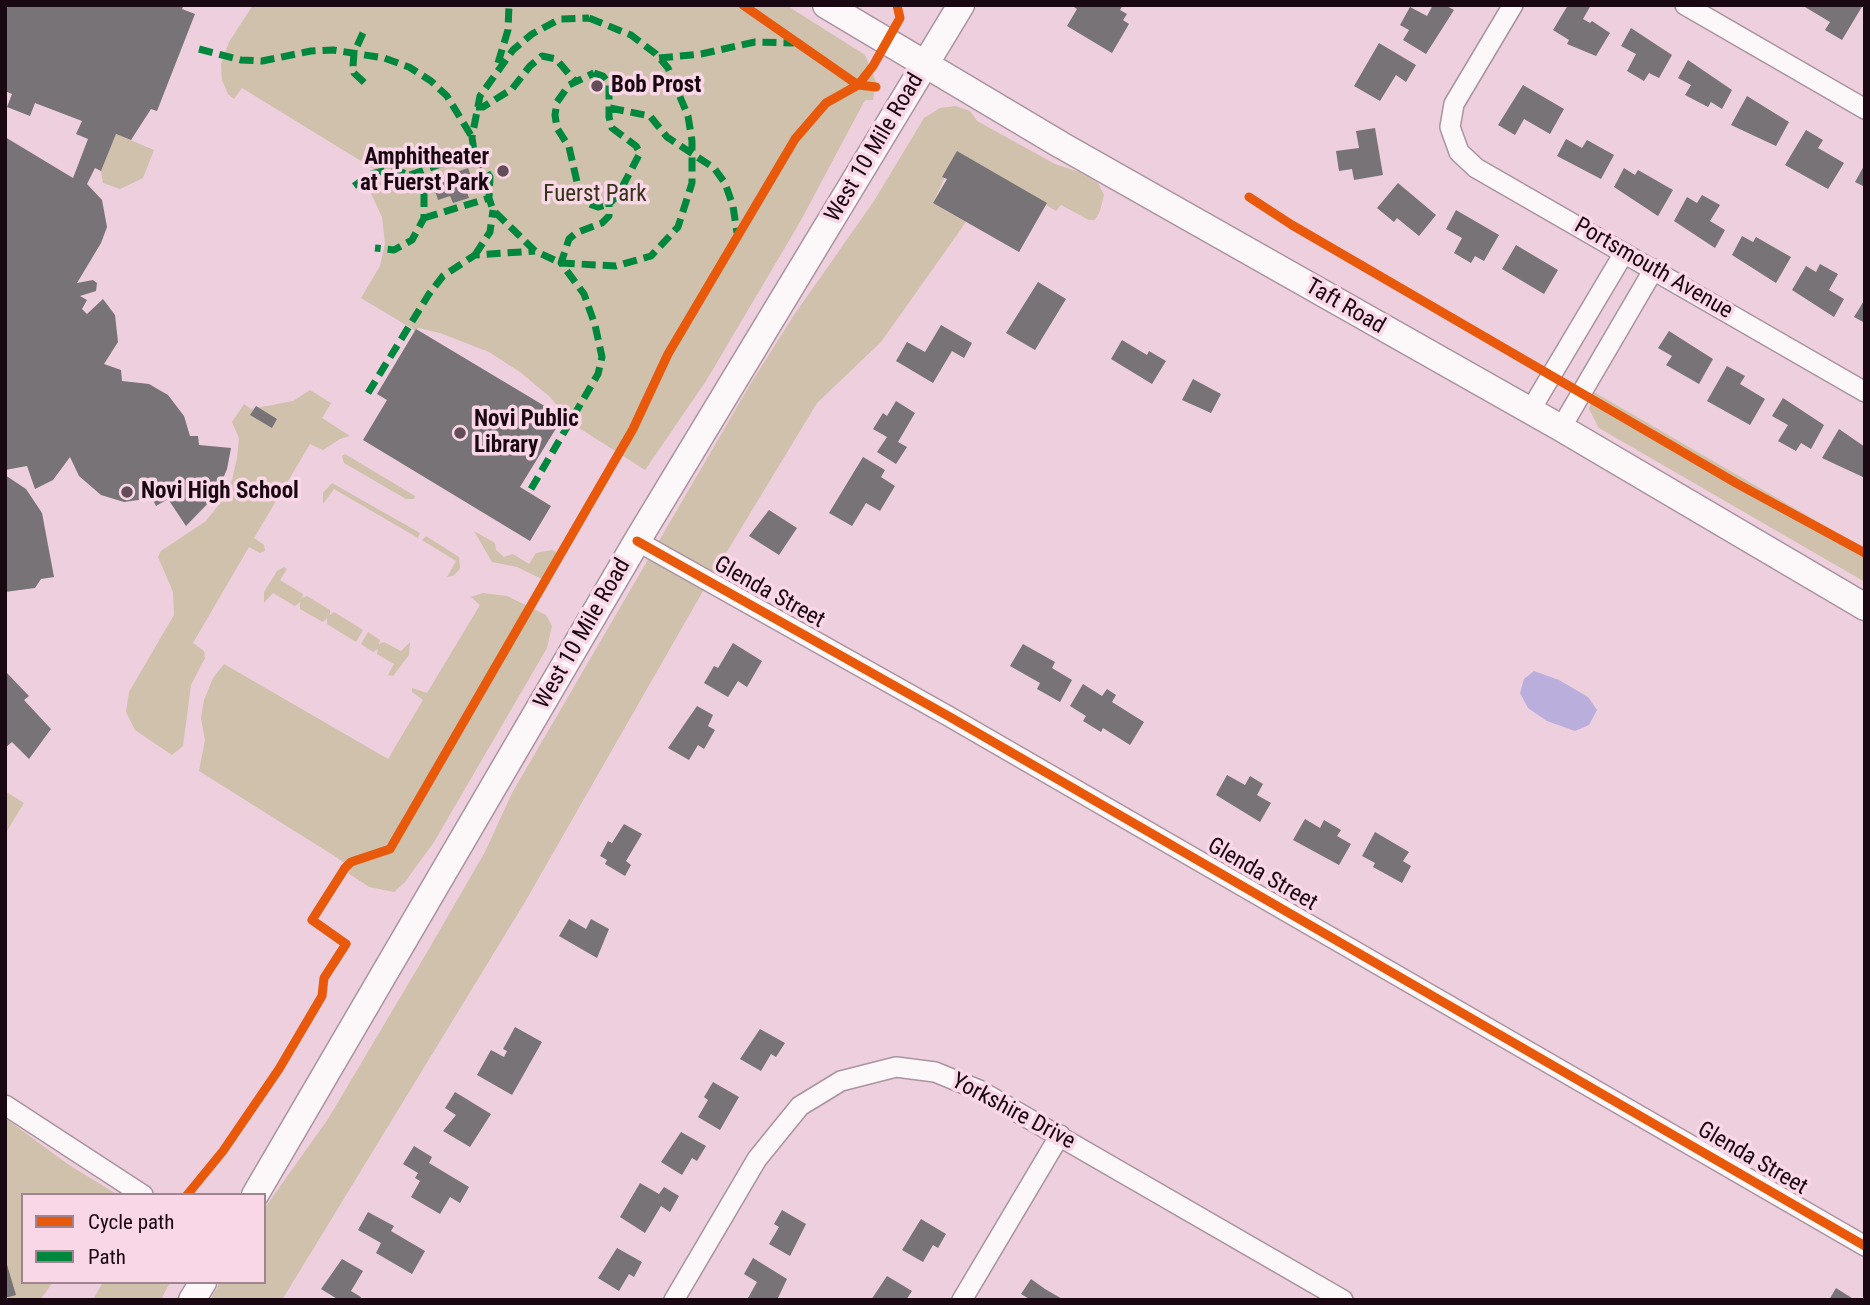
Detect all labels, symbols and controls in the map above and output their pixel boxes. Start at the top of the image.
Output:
street label: West 10 Mile Road [820,69,930,227]
place label: Bob Prost [611,72,701,100]
marker: Bob Prost [589,78,605,94]
place label: Amphitheater at Fuerst Park [360,144,489,198]
marker: Amphitheater at Fuerst Park [495,163,511,179]
park label: Fuerst Park [543,181,647,209]
street label: Portsmouth Avenue [1569,212,1737,326]
street label: Taft Road [1300,273,1390,341]
place label: Novi Public Library [474,406,579,460]
marker: Novi Public Library [452,425,468,441]
place label: Novi High School [141,478,299,506]
marker: Novi High School [119,484,135,500]
street label: Glenda Street [709,551,829,635]
street label: West 10 Mile Road [529,554,637,714]
street label: Glenda Street [1202,832,1322,918]
street label: Yorkshire Drive [947,1068,1079,1156]
street label: Glenda Street [1692,1116,1812,1202]
legend [21,1193,266,1284]
text: Cycle path [88,1210,174,1234]
text: Path [88,1245,126,1269]

